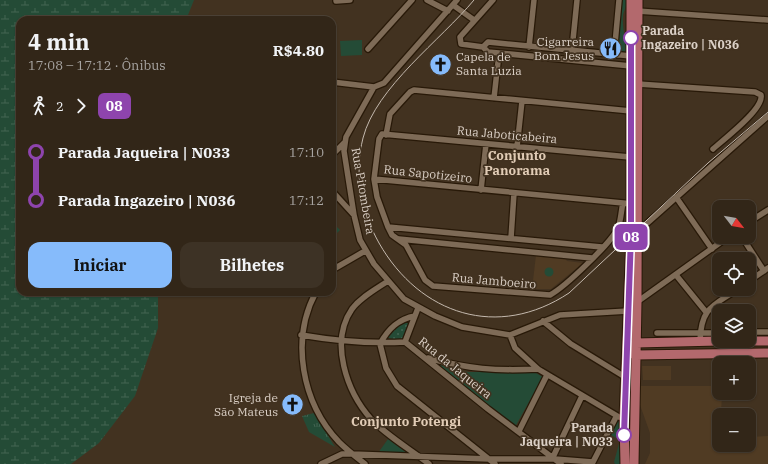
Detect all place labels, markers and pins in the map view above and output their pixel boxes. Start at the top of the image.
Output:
place label: Parada Ingazeiro | N036 [642,23,739,52]
marker: Parada Ingazeiro | N036 [623,30,639,46]
place label: Cigarreira Bom Jesus [534,34,594,63]
restaurant icon: Cigarreira Bom Jesus [597,36,623,62]
place label: Capela de Santa Luzia [456,49,522,78]
church icon: Capela de Santa Luzia [428,51,454,77]
place label: Igreja de São Mateus [214,390,278,419]
church icon: Igreja de São Mateus [280,392,306,418]
place label: Parada Jaqueira | N033 [520,420,613,449]
marker: Parada Jaqueira | N033 [616,427,632,443]

